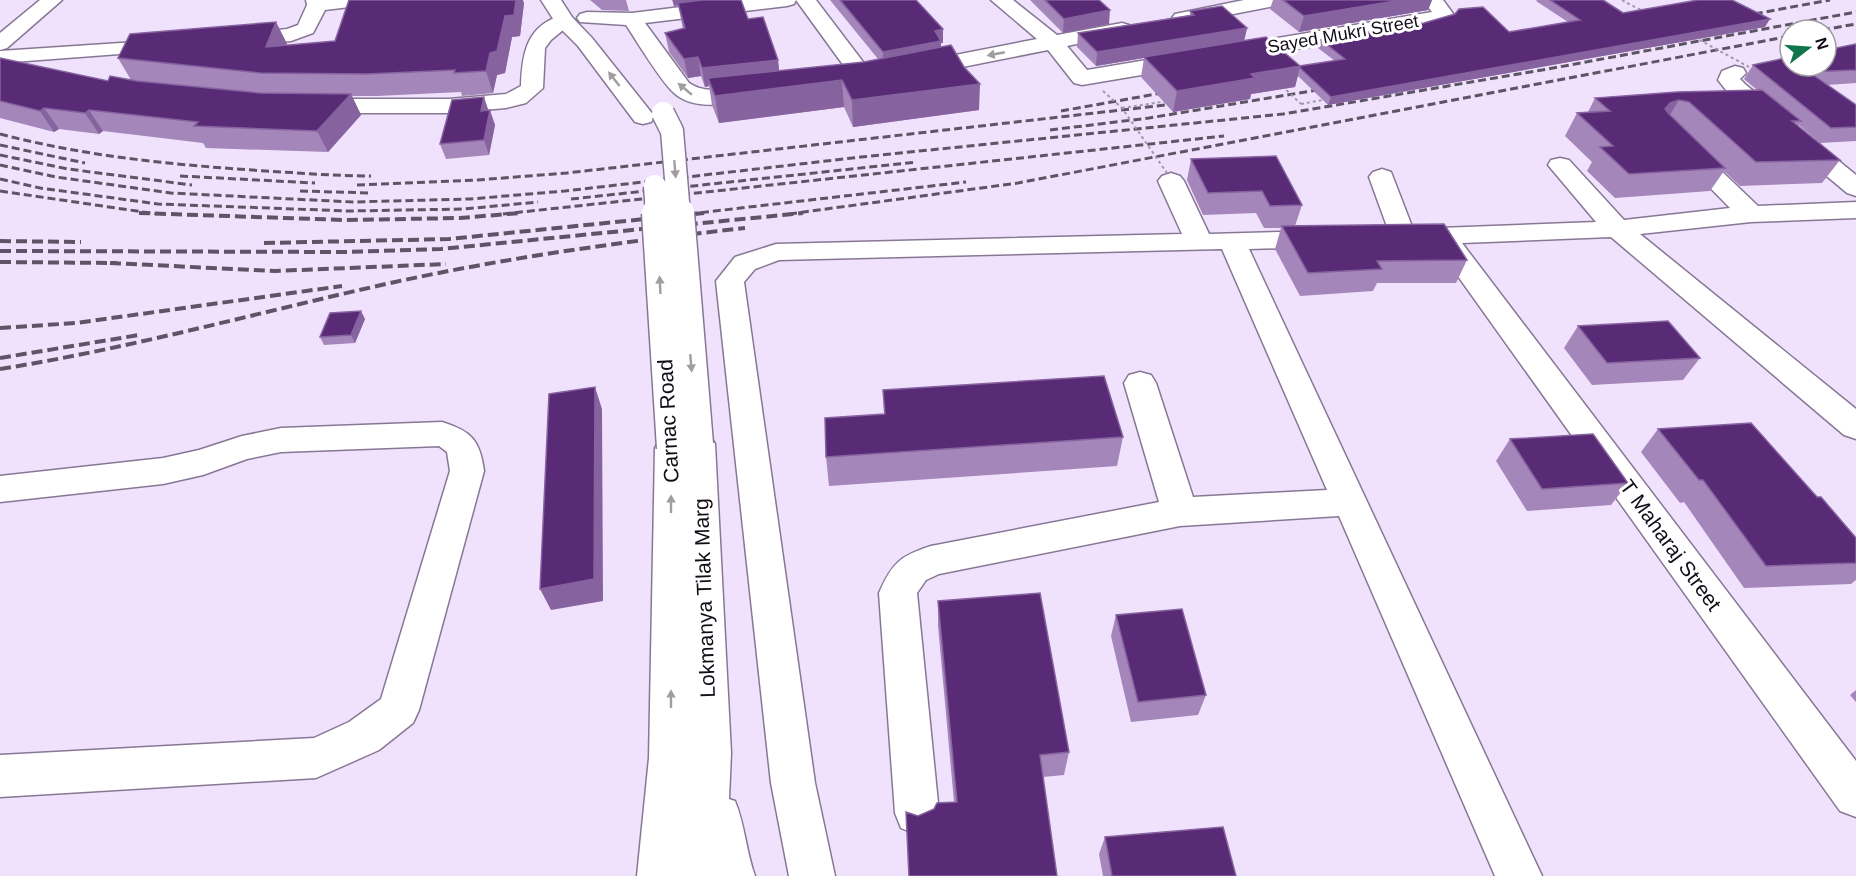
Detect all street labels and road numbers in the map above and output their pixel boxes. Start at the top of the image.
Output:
street label: Sayed Mukri Street [1266,11,1420,57]
street label: Carnac Road [653,359,683,483]
street label: T Maharaj Street [1616,475,1726,615]
street label: Lokmanya Tilak Marg [689,498,719,698]

